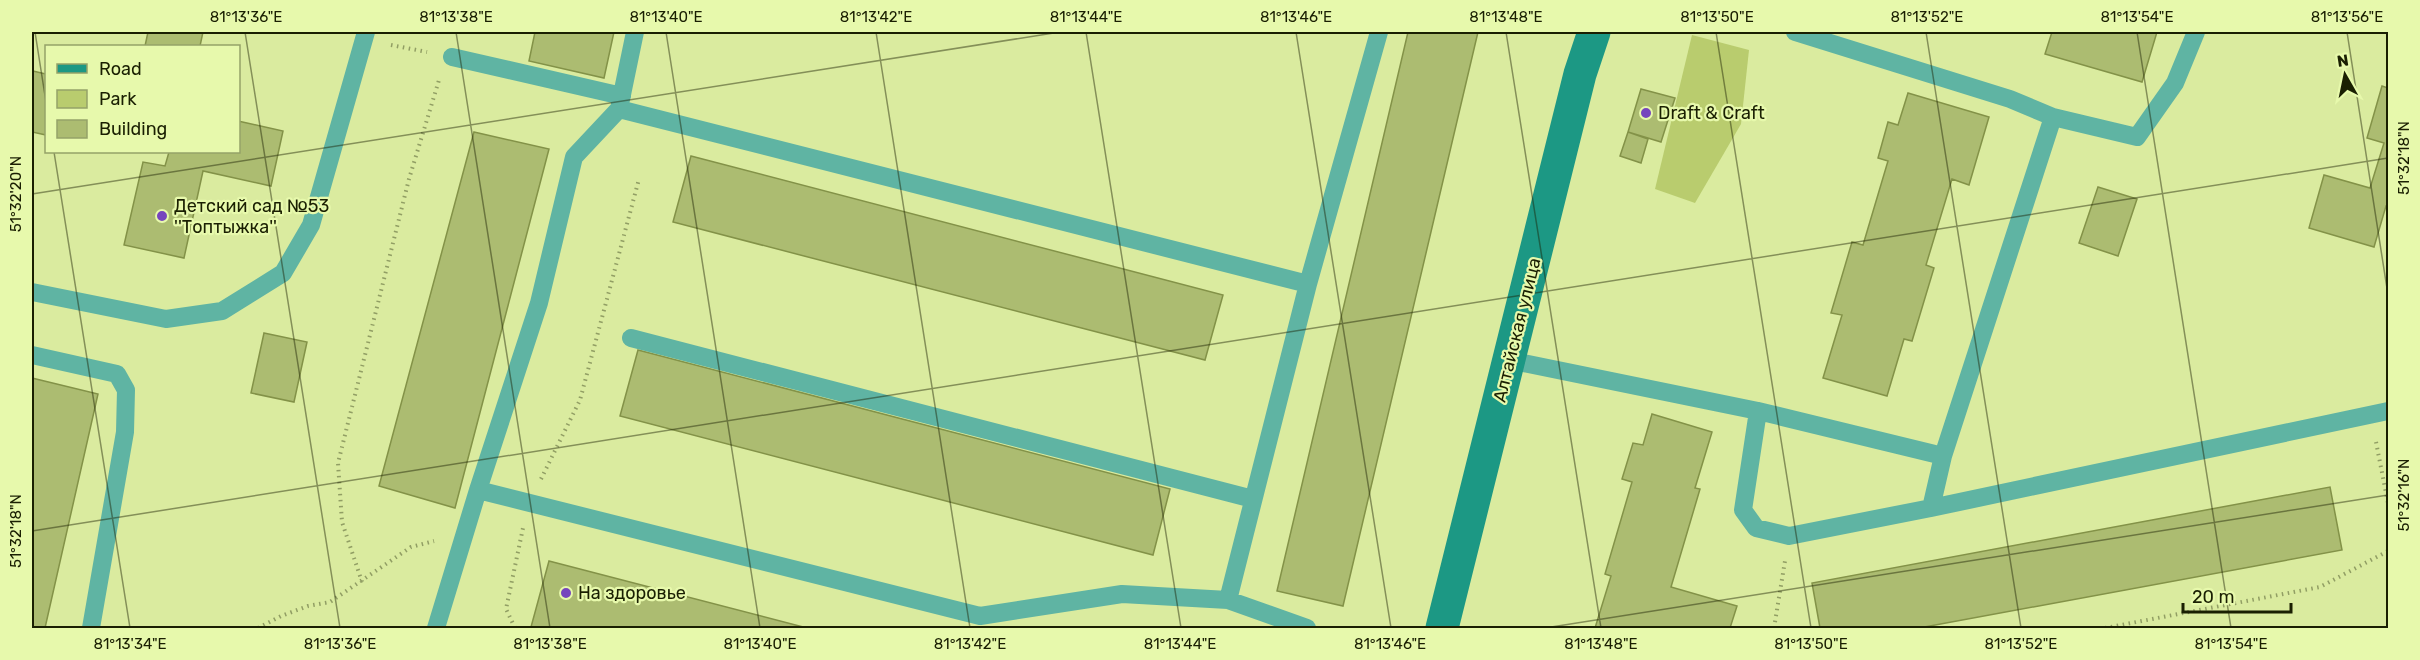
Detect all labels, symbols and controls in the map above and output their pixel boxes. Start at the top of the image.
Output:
text: 81°13'36"E [210,8,282,26]
text: 81°13'38"E [419,8,493,26]
text: 81°13'40"E [629,8,703,26]
text: 81°13'42"E [840,8,912,26]
text: 81°13'44"E [1050,8,1122,26]
text: 81°13'46"E [1260,8,1332,26]
text: 81°13'48"E [1469,8,1543,26]
text: 81°13'50"E [1680,8,1754,26]
text: 81°13'52"E [1891,8,1963,26]
text: 81°13'54"E [2100,8,2174,26]
text: 81°13'56"E [2311,8,2383,26]
legend [45,45,240,153]
north arrow [2315,45,2375,105]
text: N [2336,50,2350,71]
text: Road [99,58,142,80]
text: Park [99,88,137,110]
place label: Draft & Craft [1658,102,1765,124]
marker: Draft & Craft [1639,106,1653,120]
text: Building [99,118,167,140]
text: 51°32'18"N [2395,121,2413,195]
text: 51°32'20"N [7,156,25,232]
place label: Детский сад №53 ''Топтыжка'' [174,195,329,238]
marker: Детский сад №53 ''Топтыжка'' [155,209,169,223]
street label: Алтайская улица [1488,255,1546,405]
text: 51°32'16"N [2395,459,2413,531]
text: 51°32'18"N [7,494,25,568]
scale bar [2183,576,2291,614]
place label: На здоровье [578,582,686,604]
marker: На здоровье [559,586,573,600]
text: 20 m [2192,586,2234,608]
text: 81°13'34"E [93,635,167,653]
text: 81°13'36"E [304,635,376,653]
text: 81°13'38"E [513,635,587,653]
text: 81°13'40"E [723,635,797,653]
text: 81°13'42"E [934,635,1006,653]
text: 81°13'44"E [1144,635,1216,653]
text: 81°13'46"E [1354,635,1426,653]
text: 81°13'48"E [1564,635,1638,653]
text: 81°13'50"E [1774,635,1848,653]
text: 81°13'52"E [1985,635,2057,653]
text: 81°13'54"E [2194,635,2268,653]

